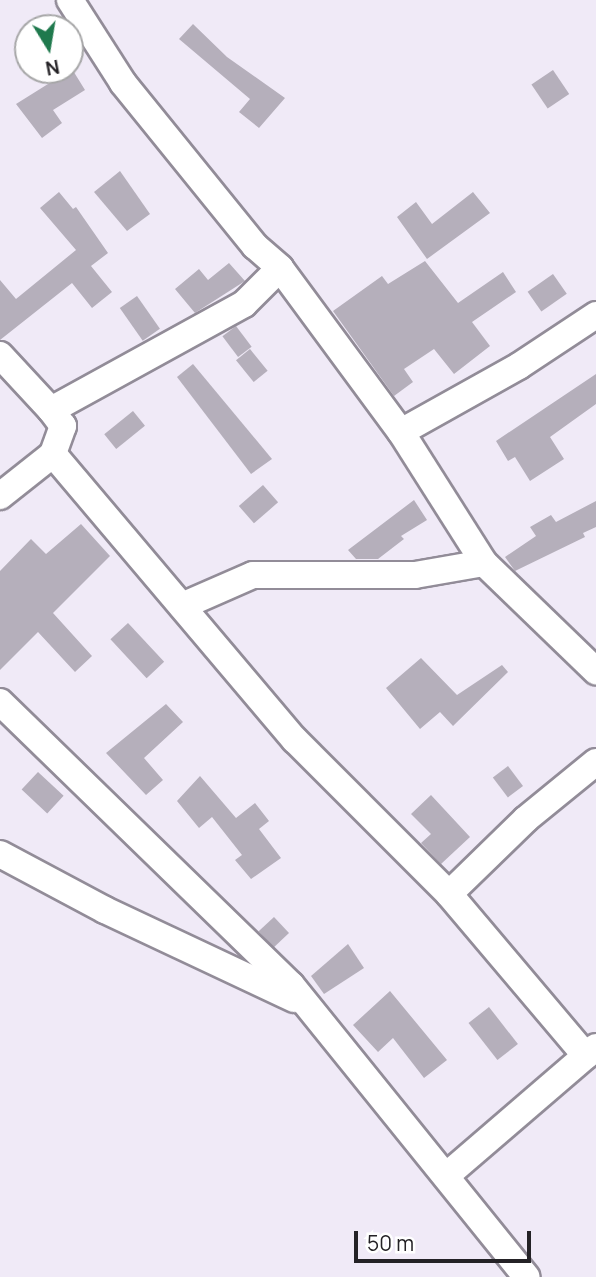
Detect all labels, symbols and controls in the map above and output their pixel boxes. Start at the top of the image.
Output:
north arrow [14,14,84,84]
text: N [43,54,62,82]
scale bar [358,1218,535,1262]
text: 50 m [367,1229,414,1257]

